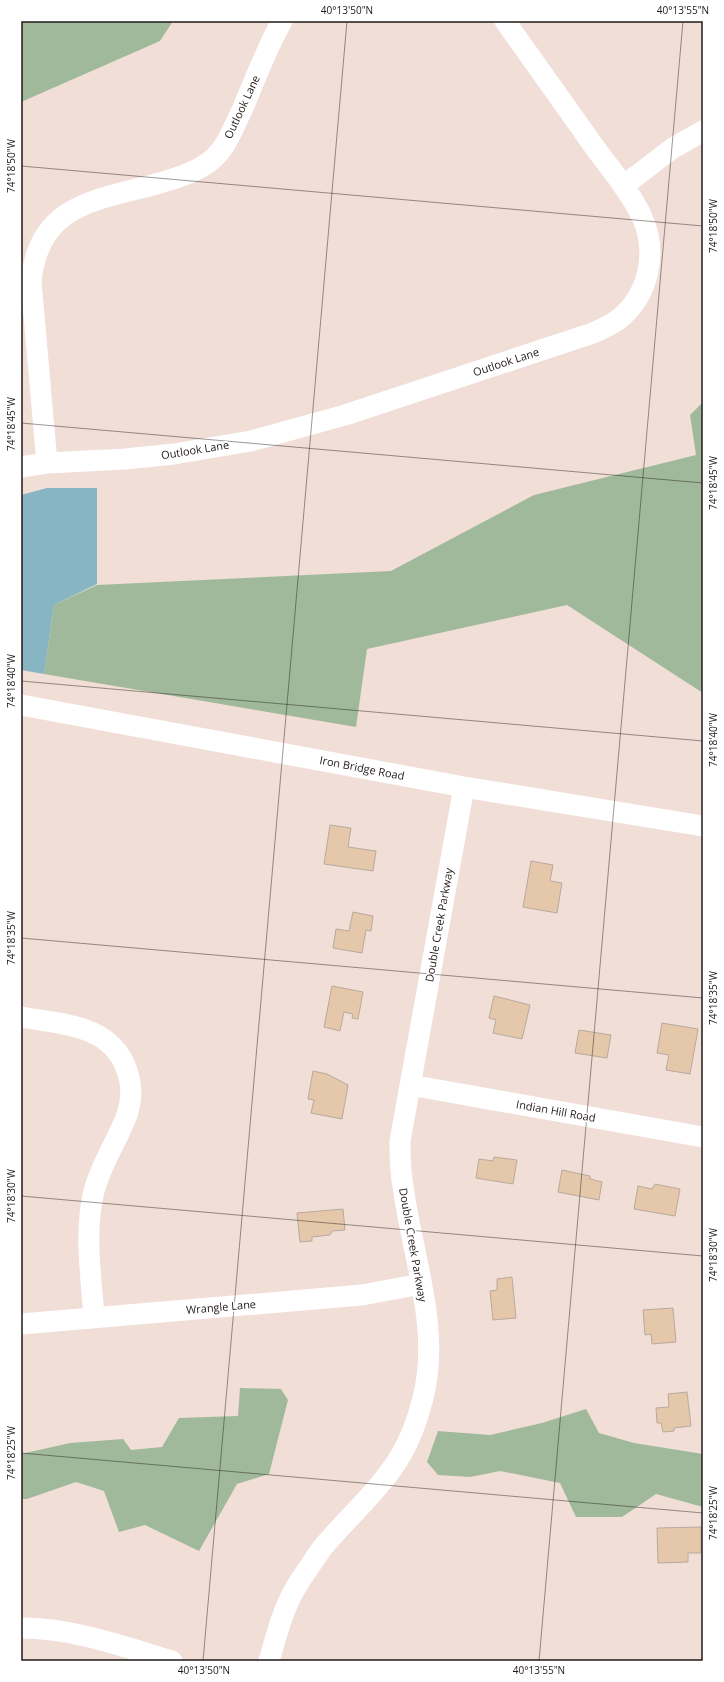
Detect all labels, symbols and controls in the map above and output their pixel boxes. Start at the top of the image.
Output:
text: 40°13'50"N [321,3,373,17]
text: 40°13'55"N [657,3,709,17]
street label: Outlook Lane [220,73,263,141]
text: 74°18'50"W [4,138,18,193]
text: 74°18'50"W [706,198,720,253]
street label: Outlook Lane [471,344,541,379]
text: 74°18'45"W [4,396,18,451]
street label: Outlook Lane [160,437,230,462]
text: 74°18'45"W [706,455,720,510]
text: 74°18'40"W [4,653,18,708]
text: 74°18'40"W [706,712,720,767]
street label: Iron Bridge Road [318,752,406,783]
street label: Double Creek Parkway [421,866,456,983]
text: 74°18'35"W [4,910,18,965]
text: 74°18'35"W [706,970,720,1025]
street label: Indian Hill Road [515,1096,597,1125]
text: 74°18'30"W [4,1168,18,1223]
street label: Double Creek Parkway [396,1187,431,1304]
text: 74°18'30"W [706,1227,720,1282]
street label: Wrangle Lane [185,1296,257,1317]
text: 74°18'25"W [4,1425,18,1480]
text: 74°18'25"W [706,1485,720,1540]
text: 40°13'50"N [178,1663,230,1677]
text: 40°13'55"N [513,1663,565,1677]

